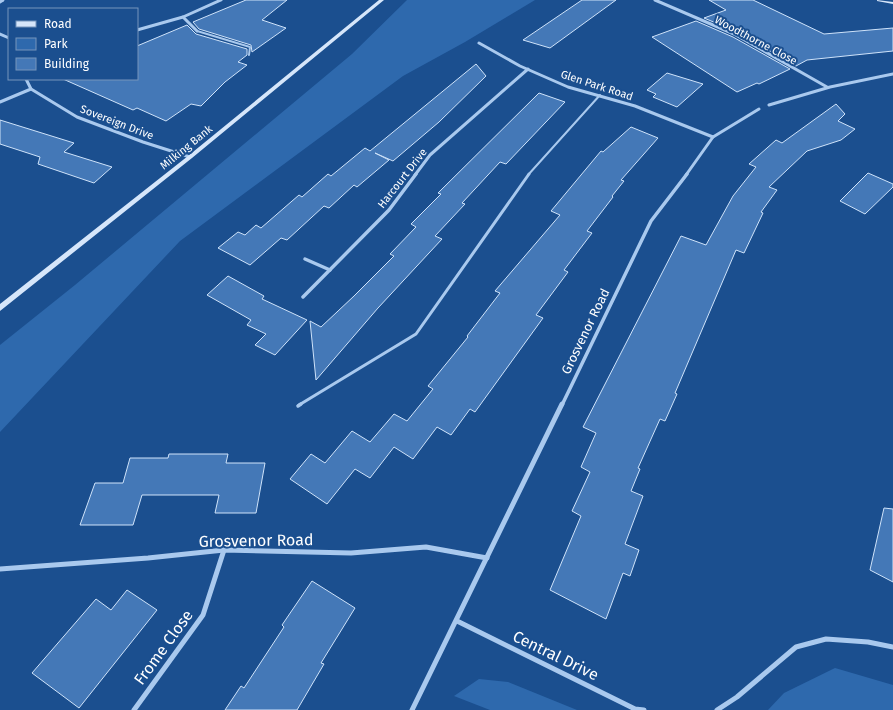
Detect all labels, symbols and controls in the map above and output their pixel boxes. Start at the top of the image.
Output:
legend [8,8,138,80]
street label: Woodthorne Close [712,13,799,68]
text: Road [44,17,72,31]
text: Park [44,37,68,51]
text: Building [44,57,90,71]
street label: Glen Park Road [559,68,635,103]
street label: Sovereign Drive [78,102,155,142]
street label: Milking Bank [158,122,215,172]
street label: Harcourt Drive [375,146,430,211]
street label: Grosvenor Road [558,286,613,376]
street label: Grosvenor Road [198,530,314,551]
street label: Frome Close [130,606,197,688]
street label: Central Drive [510,626,602,684]

